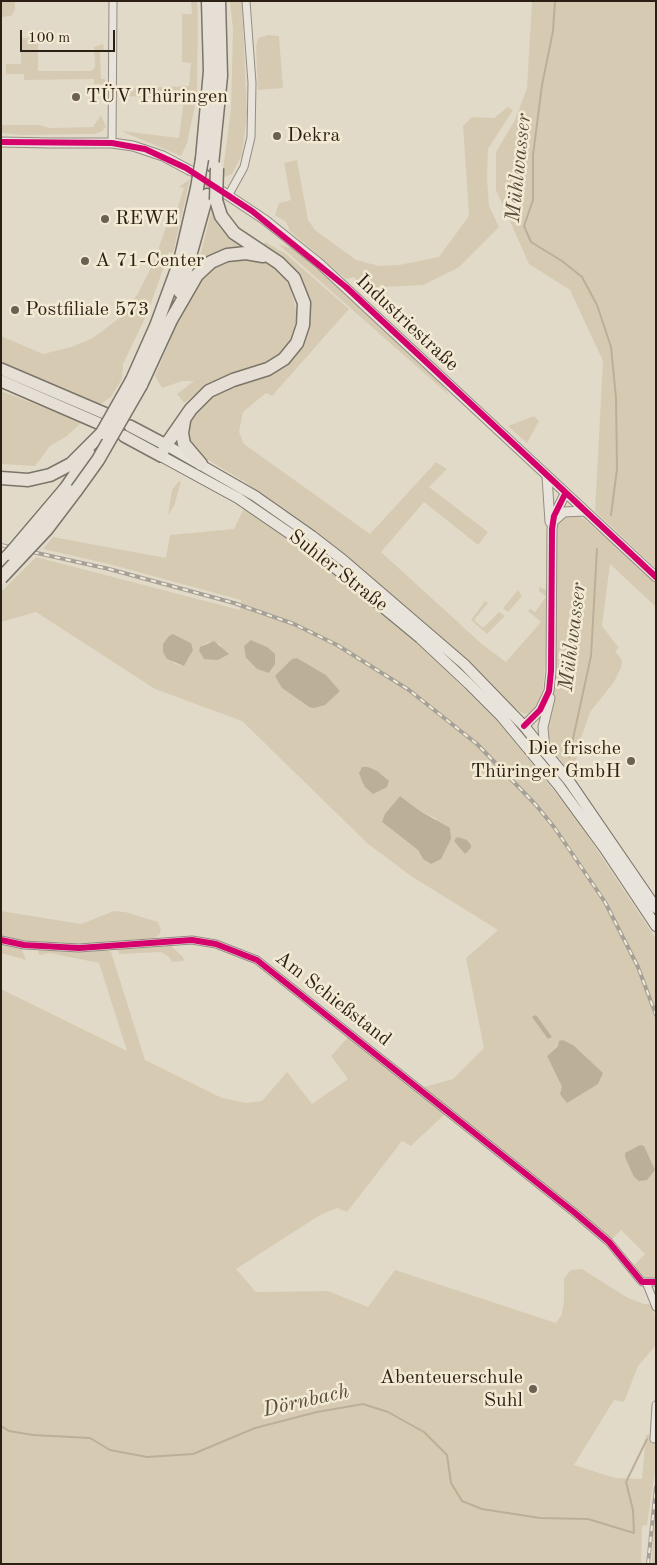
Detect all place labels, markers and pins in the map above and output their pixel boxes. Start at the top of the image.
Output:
place label: TÜV Thüringen [86,85,228,109]
marker: TÜV Thüringen [70,91,82,103]
place label: Dekra [287,124,340,148]
marker: Dekra [271,130,283,142]
place label: REWE [115,207,178,231]
marker: REWE [99,213,111,225]
place label: A 71-Center [95,249,204,273]
marker: A 71-Center [79,255,91,267]
place label: Postfiliale 573 [25,298,149,322]
marker: Postfiliale 573 [9,304,21,316]
place label: Die frische Thüringer GmbH [471,737,621,784]
marker: Die frische Thüringer GmbH [625,755,637,767]
place label: Abenteuerschule Suhl [380,1366,523,1413]
marker: Abenteuerschule Suhl [527,1383,539,1395]

